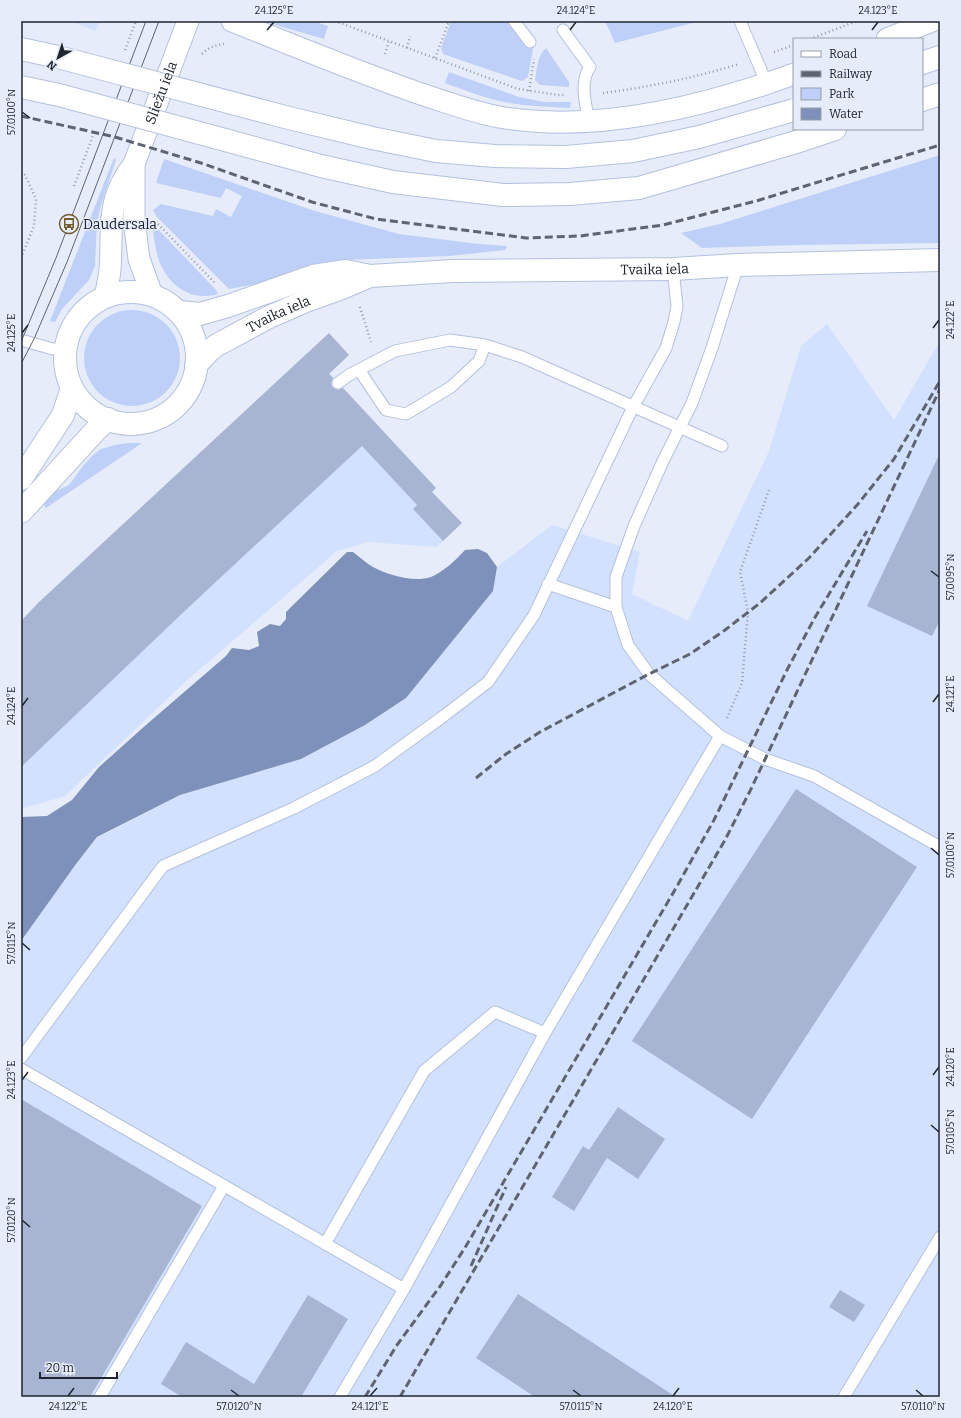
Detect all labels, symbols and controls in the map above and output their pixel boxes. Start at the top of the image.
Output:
text: 24.125°E [255,5,293,17]
text: 24.124°E [557,5,595,17]
text: 24.123°E [859,5,897,17]
north arrow [38,38,78,78]
legend [793,38,923,130]
text: Road [829,47,857,61]
text: N [44,57,59,73]
street label: Sliežu iela [142,59,181,127]
text: Railway [829,67,873,81]
text: Park [829,87,855,101]
text: 57.0100°N [6,89,18,135]
text: Water [829,107,864,121]
bus stop icon: Daudersala [58,213,80,235]
place label: Daudersala [83,216,157,233]
street label: Tvaika iela [620,260,690,278]
street label: Tvaika iela [244,292,313,336]
text: 24.122°E [945,301,957,339]
text: 24.125°E [6,314,18,352]
text: 57.0095°N [945,553,957,601]
text: 24.121°E [945,676,957,712]
text: 24.124°E [6,687,18,725]
text: 57.0100°N [945,832,957,878]
text: 57.0115°N [6,921,18,964]
text: 24.120°E [945,1047,957,1087]
text: 24.123°E [6,1061,18,1099]
text: 57.0105°N [945,1109,957,1155]
text: 57.0120°N [6,1197,18,1243]
scale bar [40,1354,117,1380]
text: 20 m [46,1361,75,1375]
text: 24.122°E [49,1401,87,1413]
text: 57.0120°N [216,1401,262,1413]
text: 24.121°E [352,1401,388,1413]
text: 57.0115°N [560,1401,603,1413]
text: 24.120°E [653,1401,693,1413]
text: 57.0110°N [901,1401,945,1413]

